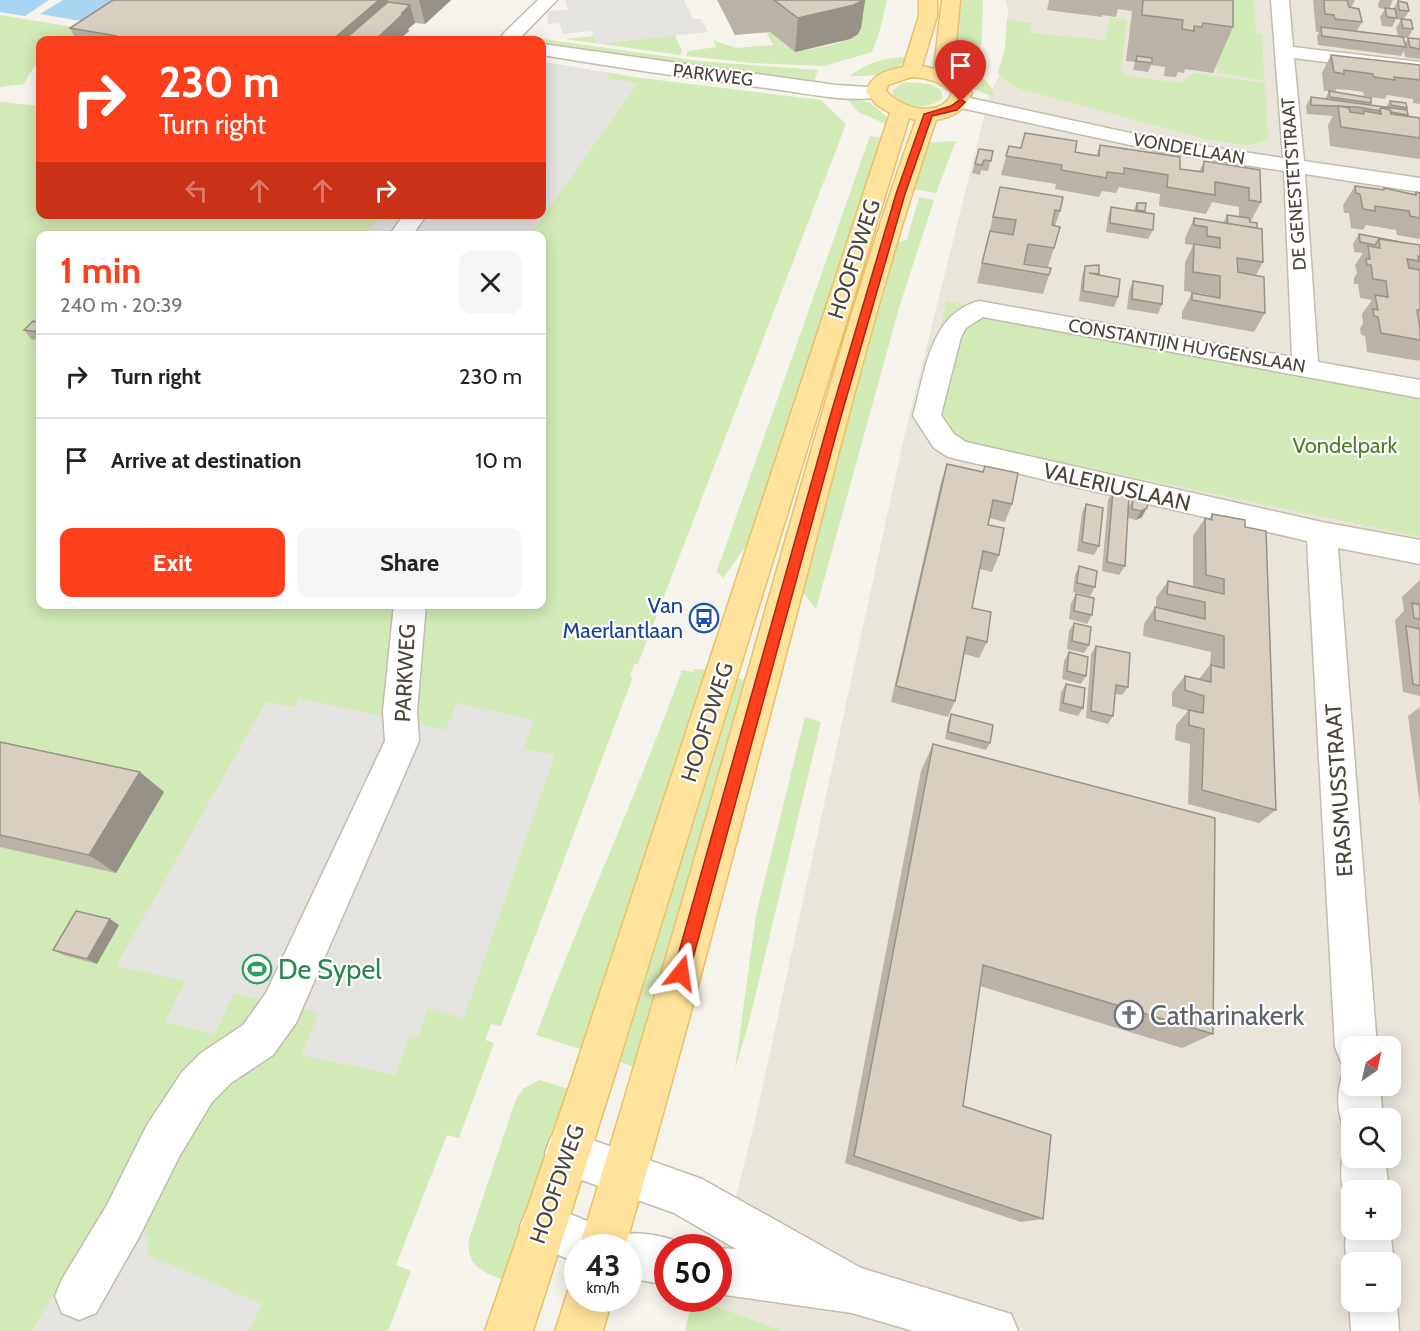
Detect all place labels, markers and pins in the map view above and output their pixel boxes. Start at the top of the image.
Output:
pin [935,40,986,102]
place label: Van Maerlantlaan [563,592,683,644]
bus stop icon: Van Maerlantlaan [688,602,720,634]
sports icon: De Sypel [241,953,273,985]
place label: De Sypel [278,953,382,986]
church icon: Catharinakerk [1113,999,1145,1031]
place label: Catharinakerk [1150,999,1305,1032]

